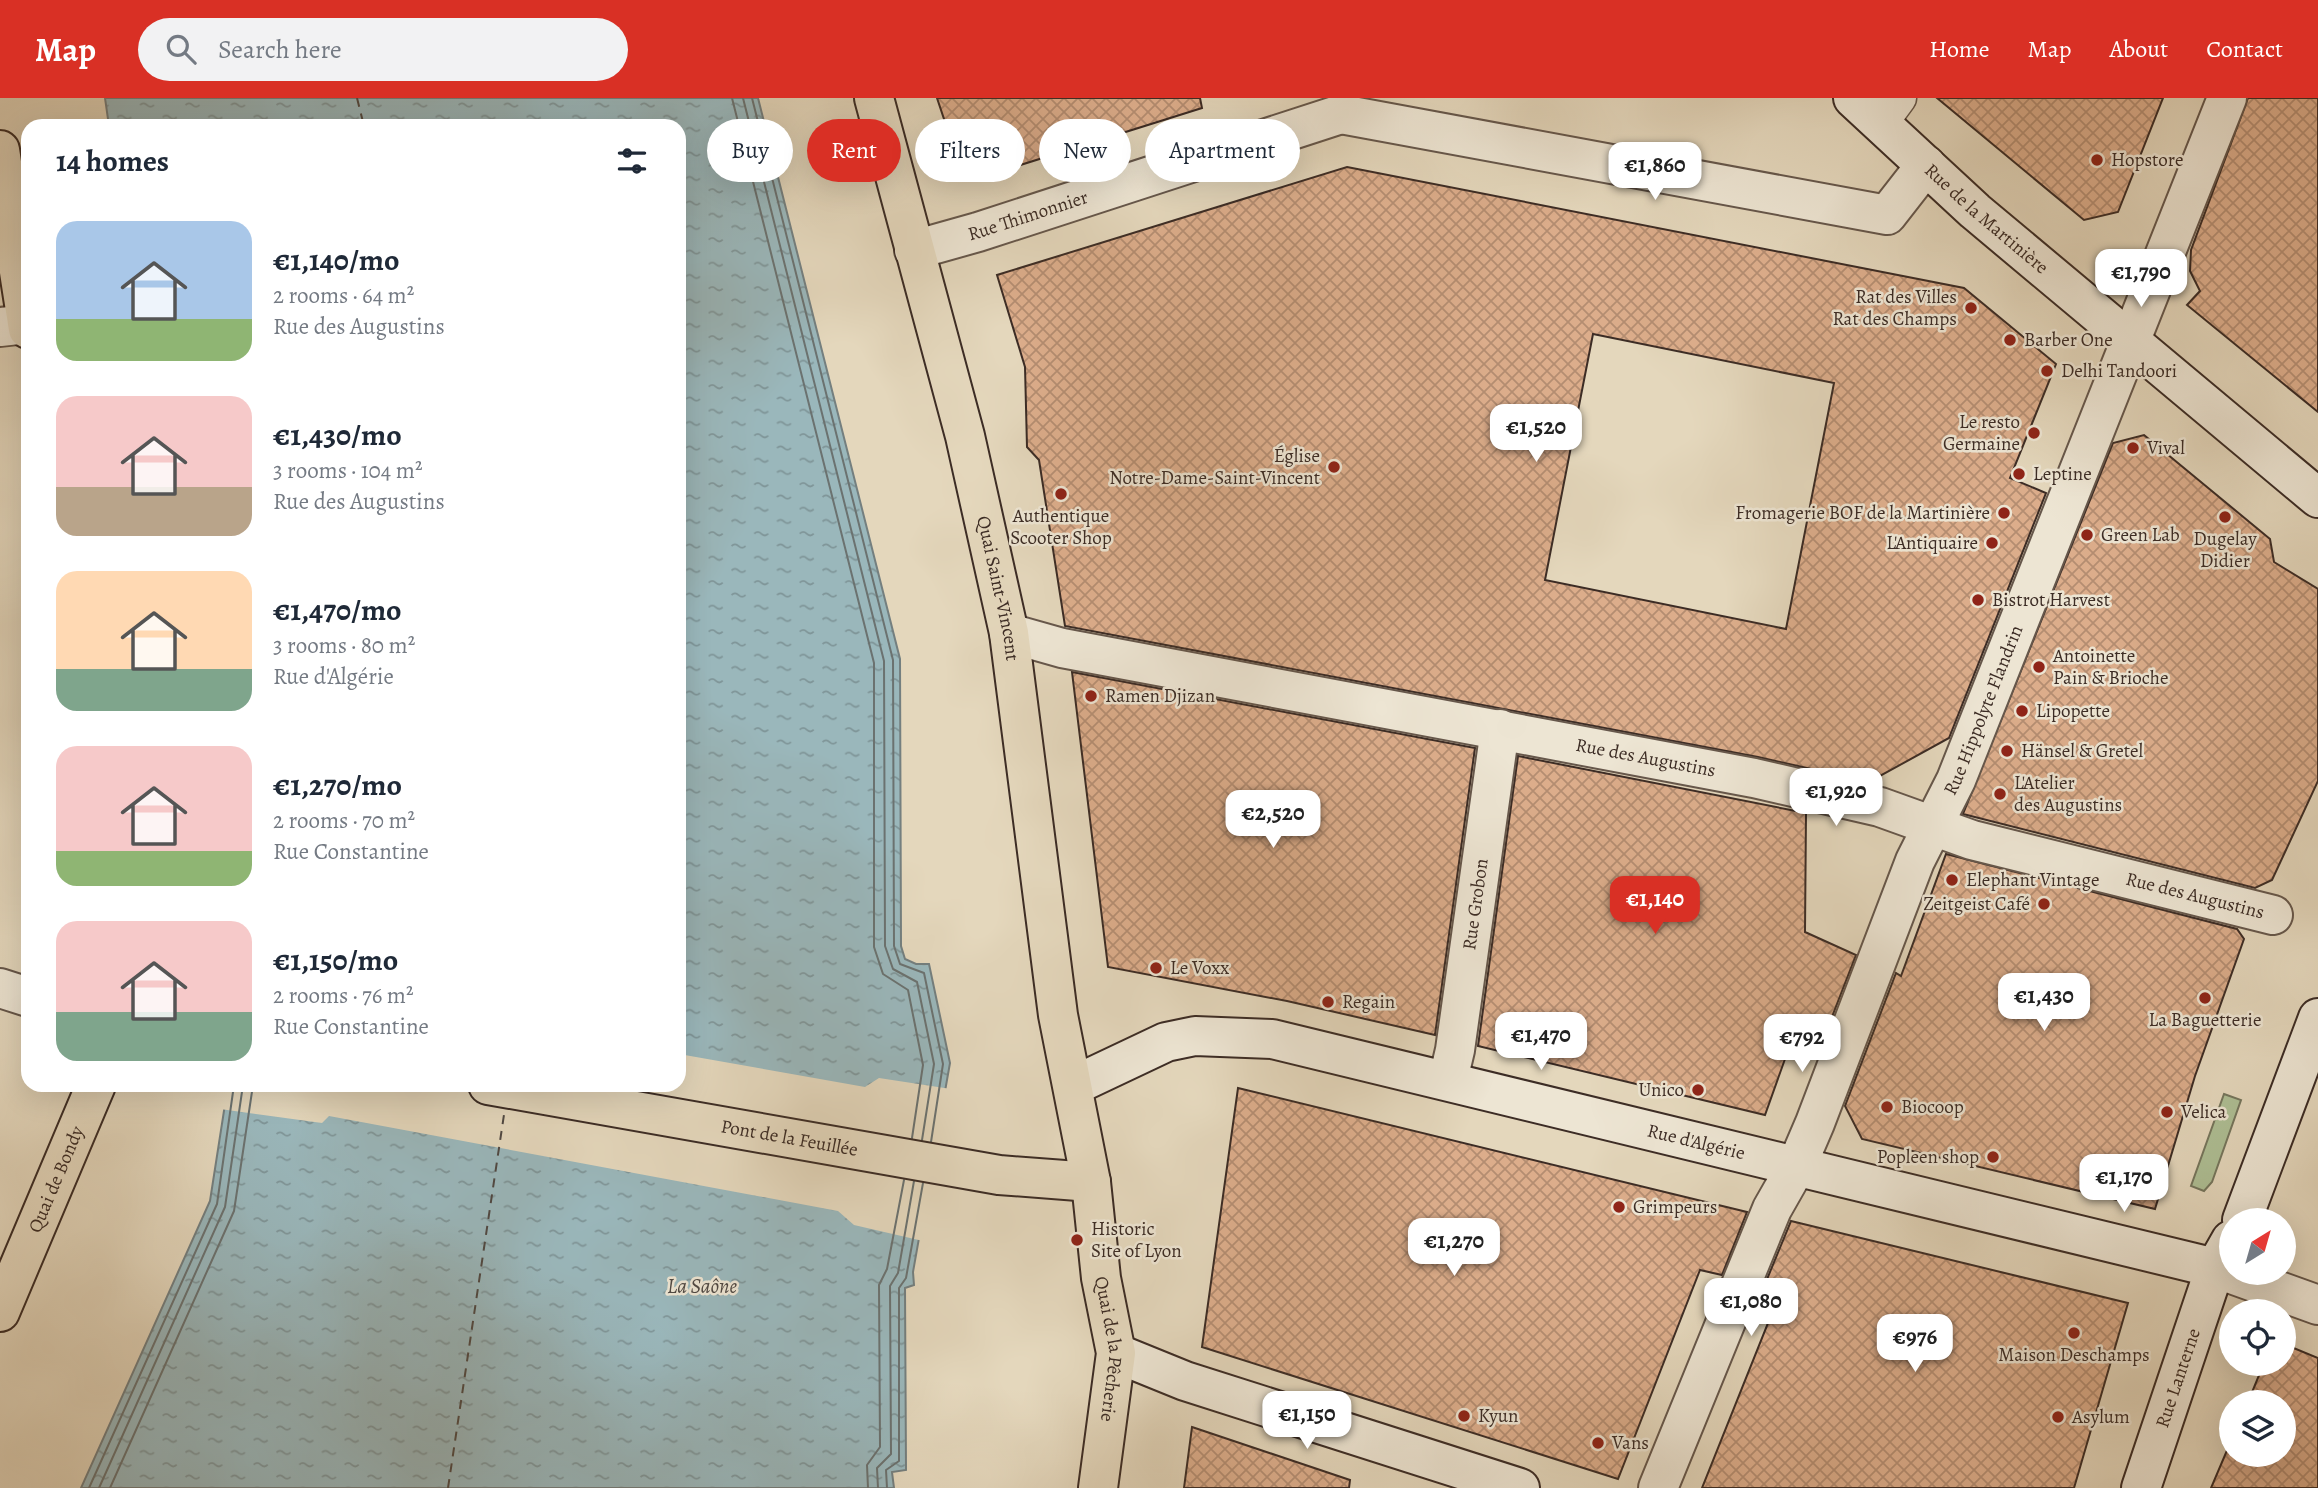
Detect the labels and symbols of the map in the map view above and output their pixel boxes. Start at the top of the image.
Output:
pin: €1,860 [1598,142,1712,202]
place label: Hopstore [2111,147,2183,173]
marker: Hopstore [2089,152,2105,168]
street label: Rue de la Martinière [1919,157,2054,280]
street label: Rue Thimonnier [965,184,1091,247]
pin: €1,790 [2084,250,2198,309]
place label: Rat des Villes Rat des Champs [1832,284,1957,332]
marker: Rat des Villes Rat des Champs [1963,300,1979,316]
place label: Barber One [2024,327,2113,353]
marker: Barber One [2002,332,2018,348]
place label: Delhi Tandoori [2061,358,2177,384]
marker: Delhi Tandoori [2039,363,2055,379]
pin: €1,520 [1479,404,1593,464]
place label: Le resto Germaine [1943,409,2020,457]
marker: Le resto Germaine [2026,425,2042,441]
place label: Vival [2146,435,2185,461]
marker: Vival [2125,440,2141,456]
place label: Église Notre-Dame-Saint-Vincent [1109,443,1320,491]
marker: Église Notre-Dame-Saint-Vincent [1326,459,1342,475]
place label: Leptine [2033,461,2092,487]
marker: Leptine [2011,466,2027,482]
marker: Authentique Scooter Shop [1053,486,1069,502]
place label: Fromagerie BOF de la Martinière [1735,500,1990,526]
place label: Authentique Scooter Shop [1010,503,1112,551]
marker: Fromagerie BOF de la Martinière [1996,505,2012,521]
marker: Dugelay Didier [2217,509,2233,525]
street label: Quai Saint-Vincent [970,513,1025,662]
place label: Green Lab [2101,522,2180,548]
place label: Dugelay Didier [2193,526,2257,574]
marker: Green Lab [2079,527,2095,543]
place label: L'Antiquaire [1886,530,1978,556]
marker: L'Antiquaire [1984,535,2000,551]
place label: Bistrot Harvest [1992,587,2110,613]
marker: Bistrot Harvest [1970,592,1986,608]
street label: Rue Hippolyte Flandrin [1937,621,2029,800]
place label: Antoinette Pain & Brioche [2052,643,2169,691]
marker: Antoinette Pain & Brioche [2031,659,2047,675]
place label: Ramen Djizan [1105,683,1215,709]
marker: Ramen Djizan [1083,688,1099,704]
place label: Lipopette [2036,698,2110,724]
marker: Lipopette [2014,703,2030,719]
street label: Rue des Augustins [1574,732,1718,784]
place label: Hänsel & Gretel [2021,738,2143,764]
marker: Hänsel & Gretel [1999,743,2015,759]
pin: €1,920 [1779,768,1893,828]
place label: L'Atelier des Augustins [2014,770,2122,818]
marker: L'Atelier des Augustins [1992,786,2008,802]
pin: €2,520 [1216,790,1330,850]
street label: Rue Grobon [1456,857,1495,952]
street label: Rue des Augustins [2123,866,2267,925]
place label: Elephant Vintage [1966,867,2100,893]
marker: Elephant Vintage [1944,872,1960,888]
pin: €1,140 [1598,876,1712,936]
place label: Zeitgeist Café [1923,891,2030,917]
marker: Zeitgeist Café [2036,896,2052,912]
place label: Le Voxx [1170,955,1229,981]
marker: Le Voxx [1148,960,1164,976]
pin: €1,430 [1987,974,2101,1033]
place label: Regain [1342,989,1395,1015]
marker: La Baguetterie [2197,990,2213,1006]
marker: Regain [1320,994,1336,1010]
place label: La Baguetterie [2149,1007,2261,1033]
pin: €1,470 [1484,1012,1598,1072]
pin: €792 [1761,1014,1843,1074]
place label: Unico [1638,1077,1684,1103]
marker: Unico [1690,1082,1706,1098]
place label: Biocoop [1901,1094,1964,1120]
marker: Biocoop [1879,1099,1895,1115]
place label: Velica [2180,1099,2227,1125]
marker: Velica [2159,1104,2175,1120]
street label: Pont de la Feuillée [719,1113,860,1163]
street label: Rue d'Algérie [1645,1118,1748,1166]
street label: Quai de Bondy [22,1121,90,1237]
place label: Popleen shop [1877,1144,1979,1170]
marker: Popleen shop [1985,1149,2001,1165]
pin: €1,170 [2067,1154,2181,1214]
place label: Grimpeurs [1633,1194,1717,1220]
marker: Grimpeurs [1611,1199,1627,1215]
north arrow [2219,1208,2296,1284]
place label: Historic Site of Lyon [1091,1216,1182,1264]
pin: €1,270 [1397,1218,1511,1278]
marker: Historic Site of Lyon [1069,1232,1085,1248]
water label: La Saône [667,1272,737,1300]
street label: Quai de la Pêcherie [1088,1274,1129,1424]
pin: €1,080 [1694,1278,1808,1338]
pin: €976 [1874,1314,1956,1374]
marker: Maison Deschamps [2066,1325,2082,1341]
street label: Rue Lanterne [2149,1325,2207,1431]
place label: Maison Deschamps [1998,1342,2150,1368]
pin: €1,150 [1250,1392,1364,1451]
place label: Kyun [1478,1403,1519,1429]
place label: Asylum [2071,1404,2130,1430]
marker: Kyun [1456,1408,1472,1424]
marker: Asylum [2050,1409,2066,1425]
place label: Vans [1611,1430,1649,1456]
marker: Vans [1590,1435,1606,1451]

